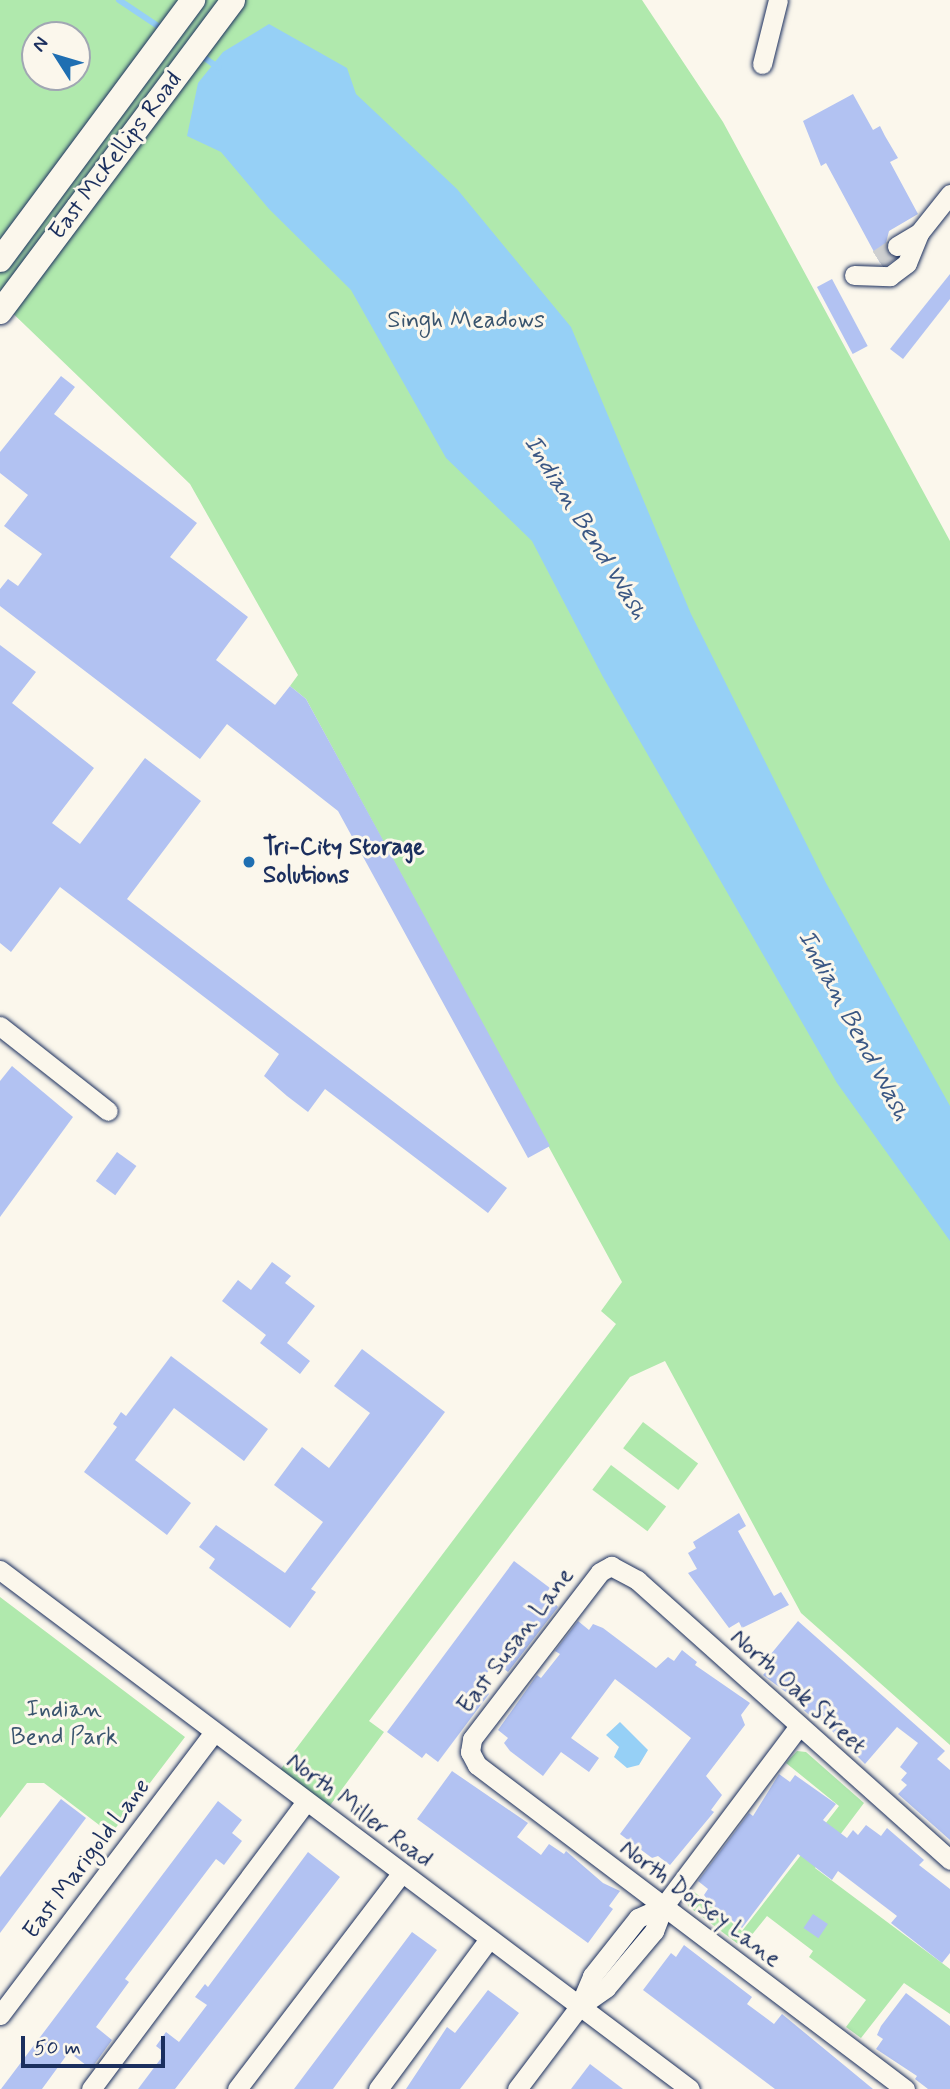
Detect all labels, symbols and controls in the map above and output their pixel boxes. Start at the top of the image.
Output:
north arrow [21,21,91,91]
text: N [27,32,54,57]
street label: East McKellips Road [44,67,188,245]
park label: Singh Meadows [387,307,545,335]
water label: Indian Bend Wash [516,430,654,626]
place label: Tri-City Storage Solutions [263,834,425,890]
marker: Tri-City Storage Solutions [241,854,257,870]
water label: Indian Bend Wash [789,925,917,1127]
street label: East Susan Lane [453,1563,579,1719]
street label: North Oak Street [722,1622,874,1762]
park label: Indian Bend Park [10,1696,118,1752]
street label: North Miller Road [280,1747,438,1875]
street label: East Marigold Lane [17,1772,157,1946]
street label: North Dorsey Lane [616,1836,784,1972]
scale bar [24,2022,168,2066]
text: 50 m [34,2034,81,2062]

